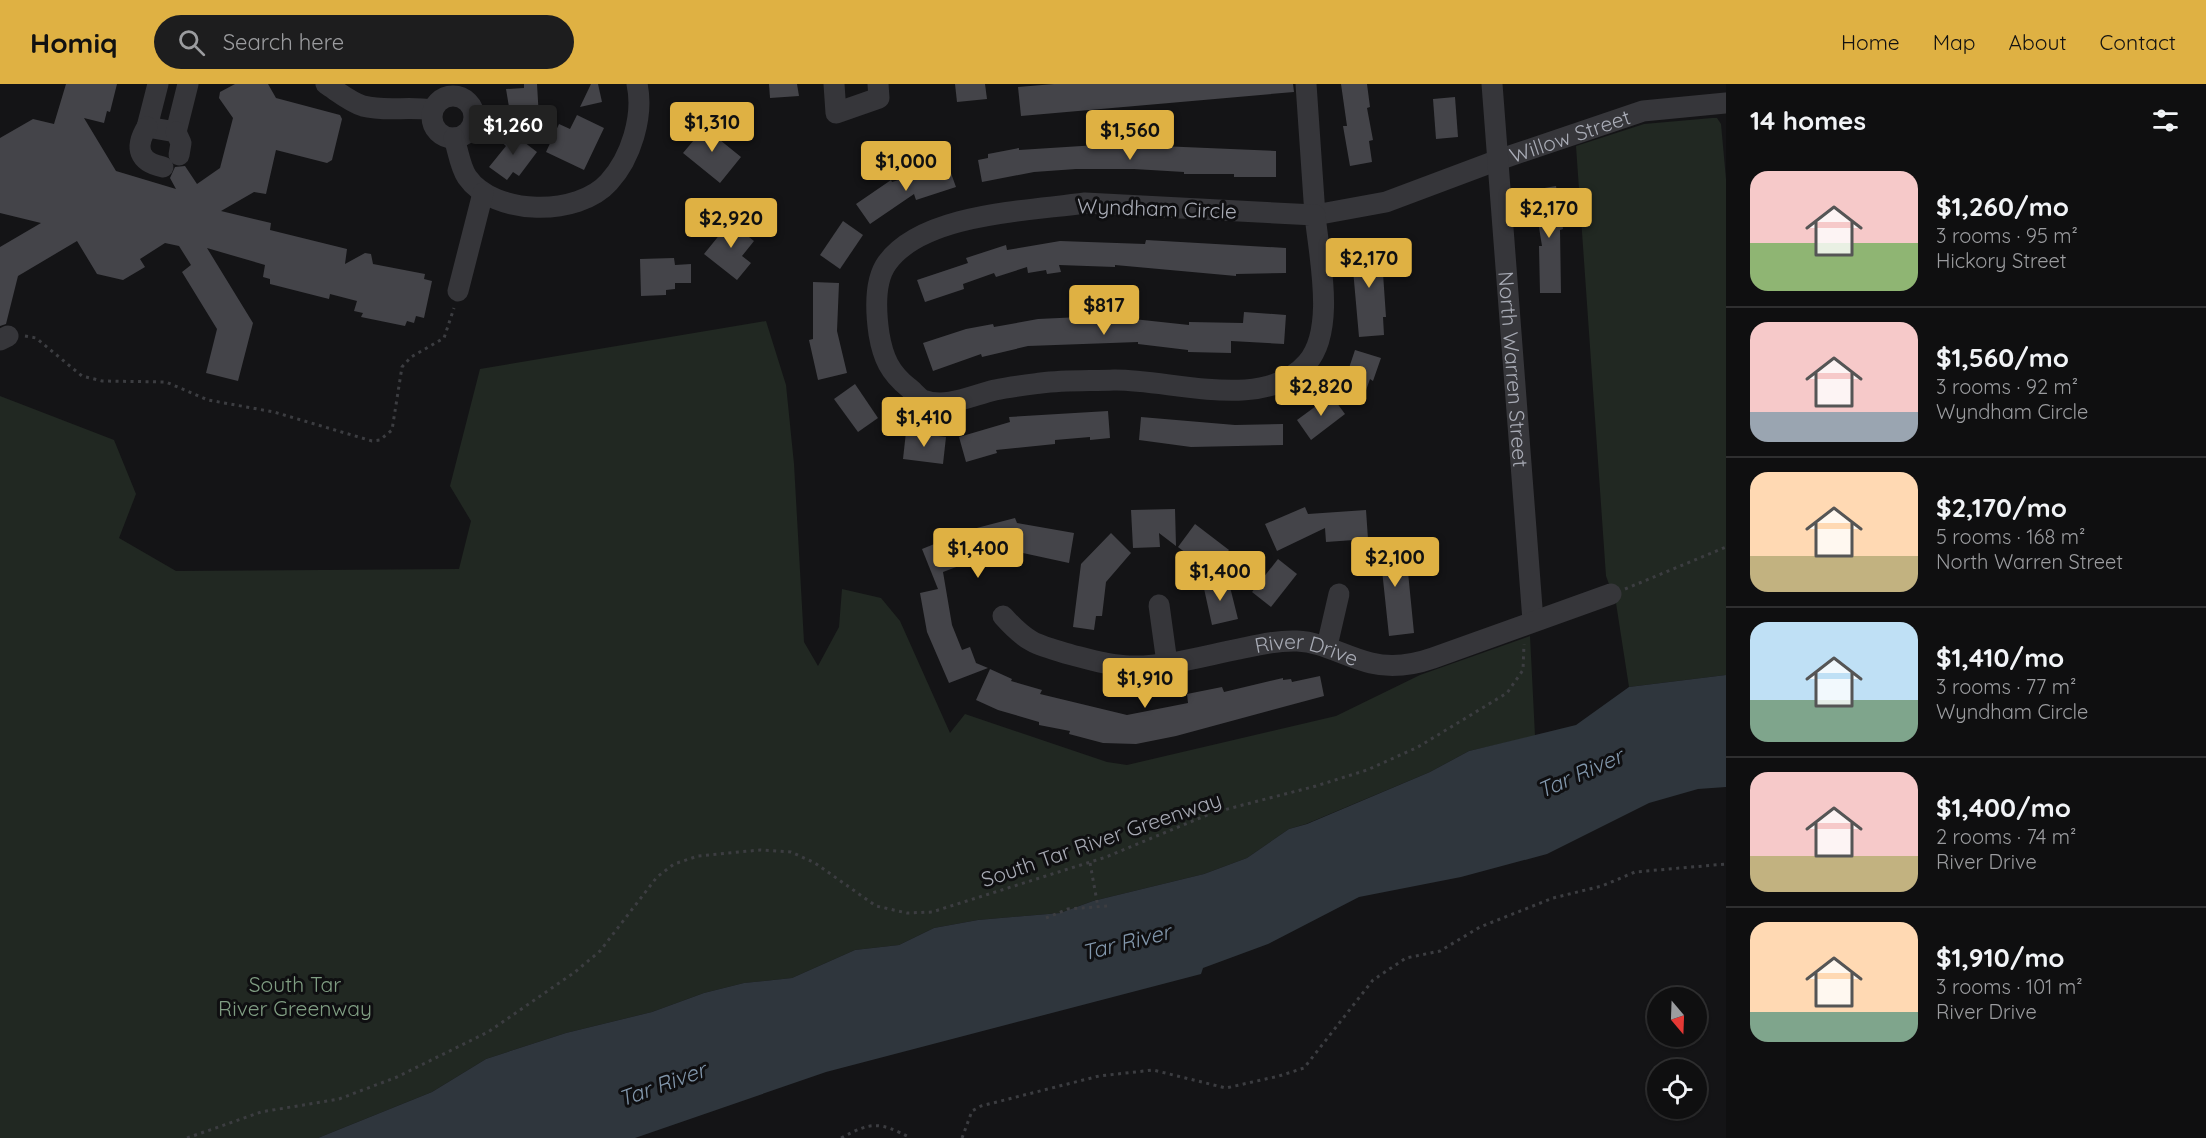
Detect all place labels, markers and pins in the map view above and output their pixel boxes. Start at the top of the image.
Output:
pin: $1,310 [663,102,761,153]
pin: $1,260 [464,105,562,156]
pin: $1,560 [1081,110,1179,161]
pin: $1,000 [857,141,955,192]
pin: $2,170 [1500,188,1598,239]
pin: $2,920 [682,198,780,249]
pin: $2,170 [1320,238,1418,289]
pin: $817 [1068,285,1140,336]
pin: $2,820 [1272,366,1370,417]
pin: $1,410 [875,397,973,448]
pin: $1,400 [929,528,1027,579]
pin: $2,100 [1346,537,1444,588]
pin: $1,400 [1171,551,1269,602]
pin: $1,910 [1096,658,1194,709]

